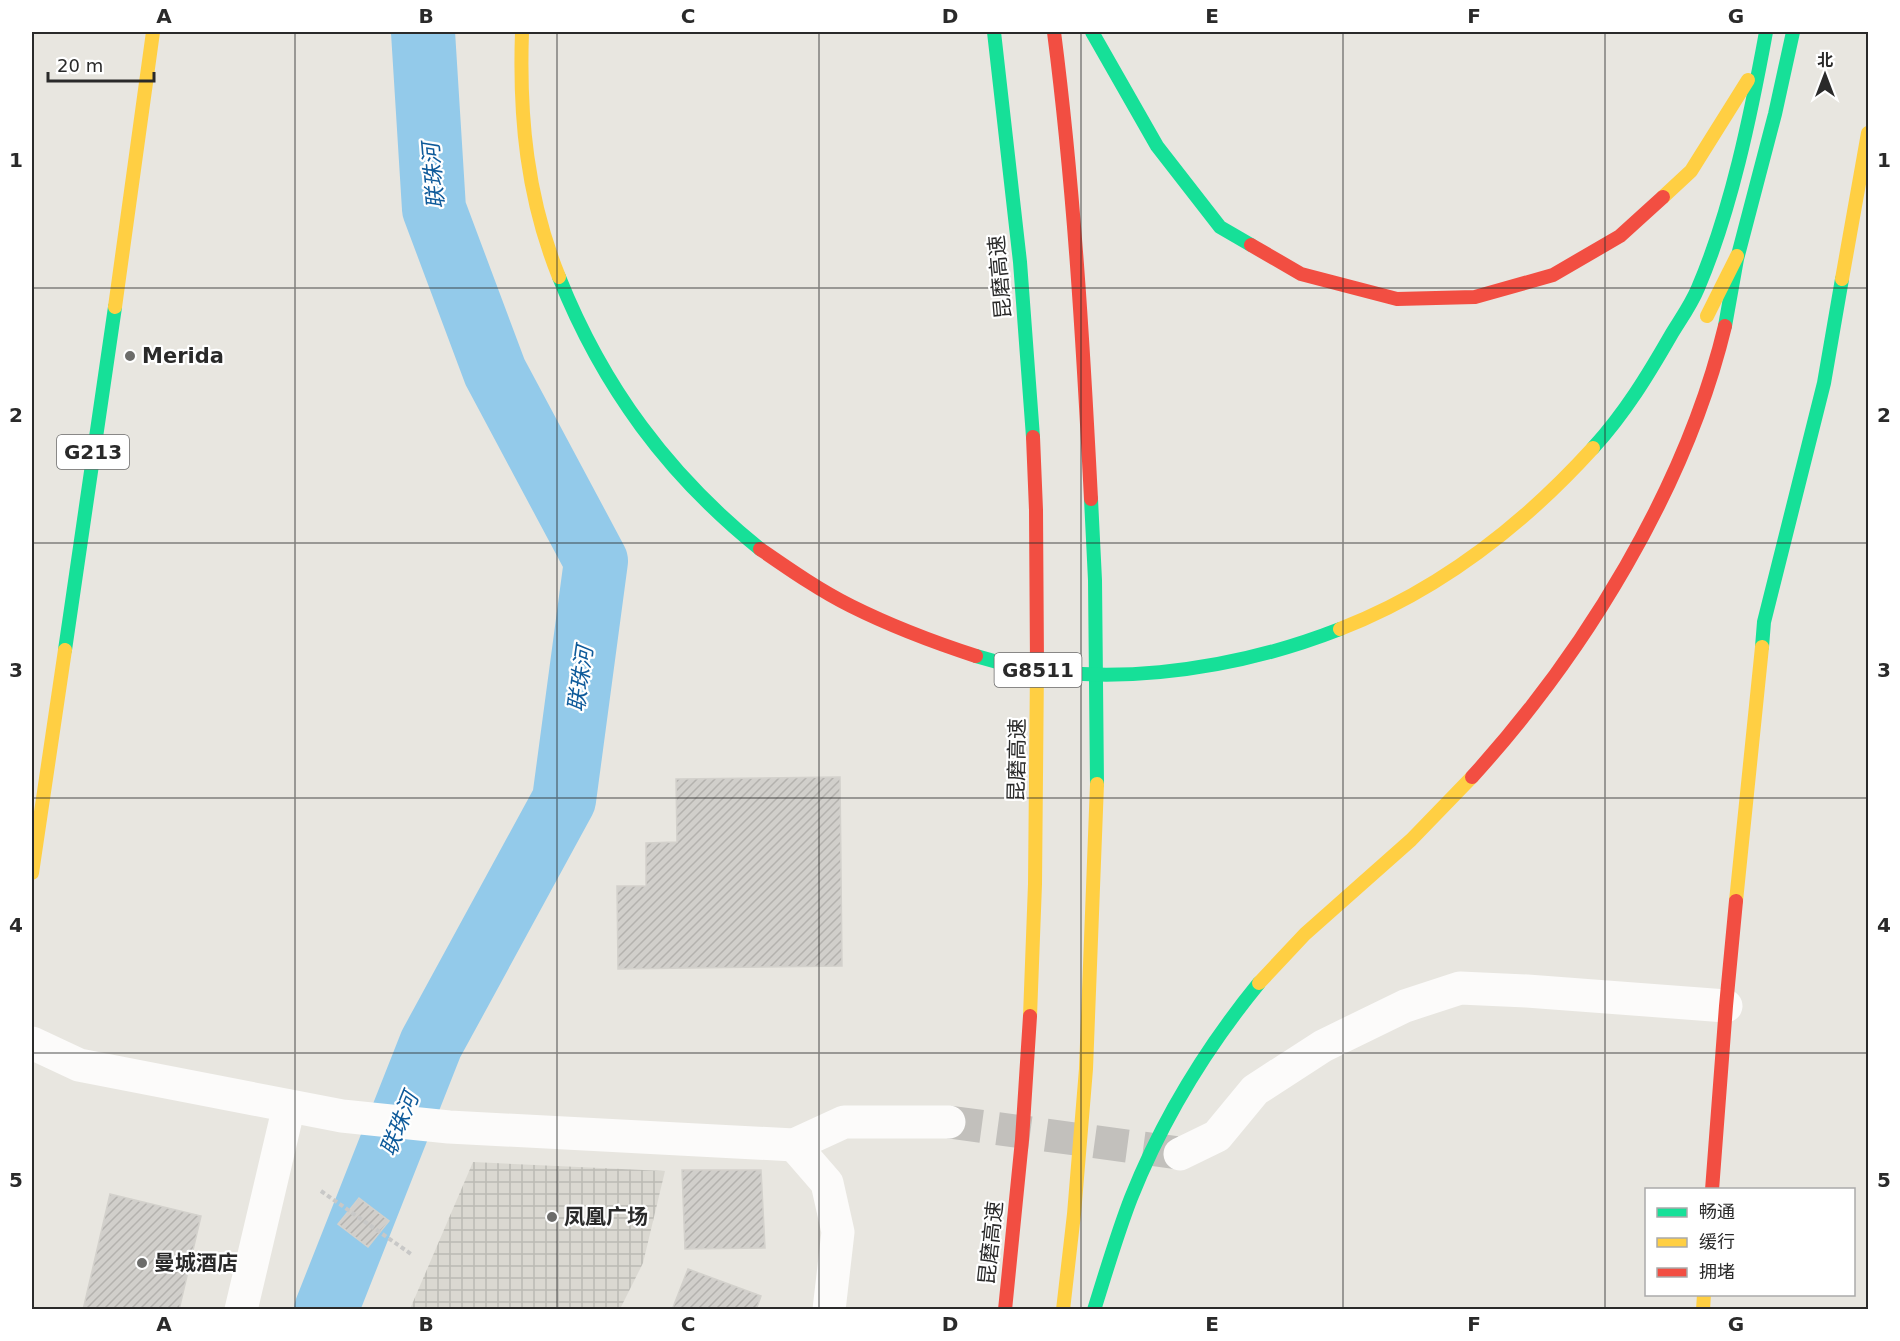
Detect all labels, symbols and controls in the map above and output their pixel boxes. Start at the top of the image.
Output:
text: A [156,4,172,28]
text: B [418,4,434,28]
text: C [681,4,695,28]
text: D [942,4,958,28]
text: E [1205,4,1219,28]
text: F [1467,4,1481,28]
text: G [1728,4,1744,28]
scale bar [48,45,154,83]
north arrow [1795,45,1855,105]
text: 北 [1817,51,1833,70]
text: 20 m [57,55,103,76]
water label: 联珠河 [418,138,449,210]
text: 1 [9,148,23,172]
text: 1 [1877,148,1891,172]
street label: 昆磨高速 [984,234,1016,320]
place label: Merida [142,344,224,368]
marker: Merida [123,349,137,363]
text: 2 [9,403,23,427]
text: 2 [1877,403,1891,427]
road number: G213 [57,435,129,469]
water label: 联珠河 [564,641,598,713]
road number: G8511 [994,653,1082,687]
text: 3 [9,658,23,682]
text: 3 [1877,658,1891,682]
street label: 昆磨高速 [1004,718,1030,802]
text: 4 [9,913,23,937]
text: 4 [1877,913,1891,937]
water label: 联珠河 [376,1085,425,1159]
text: 5 [9,1168,23,1192]
text: 5 [1877,1168,1891,1192]
legend [1645,1188,1855,1296]
street label: 昆磨高速 [975,1200,1007,1286]
text: 畅通 [1699,1201,1735,1222]
place label: 凤凰广场 [564,1205,648,1229]
marker: 凤凰广场 [545,1210,559,1224]
text: 缓行 [1699,1231,1735,1252]
place label: 曼城酒店 [154,1251,238,1275]
marker: 曼城酒店 [135,1256,149,1270]
text: 拥堵 [1699,1261,1735,1282]
text: A [156,1312,172,1336]
text: B [418,1312,434,1336]
text: C [681,1312,695,1336]
text: D [942,1312,958,1336]
text: E [1205,1312,1219,1336]
text: F [1467,1312,1481,1336]
text: G [1728,1312,1744,1336]

